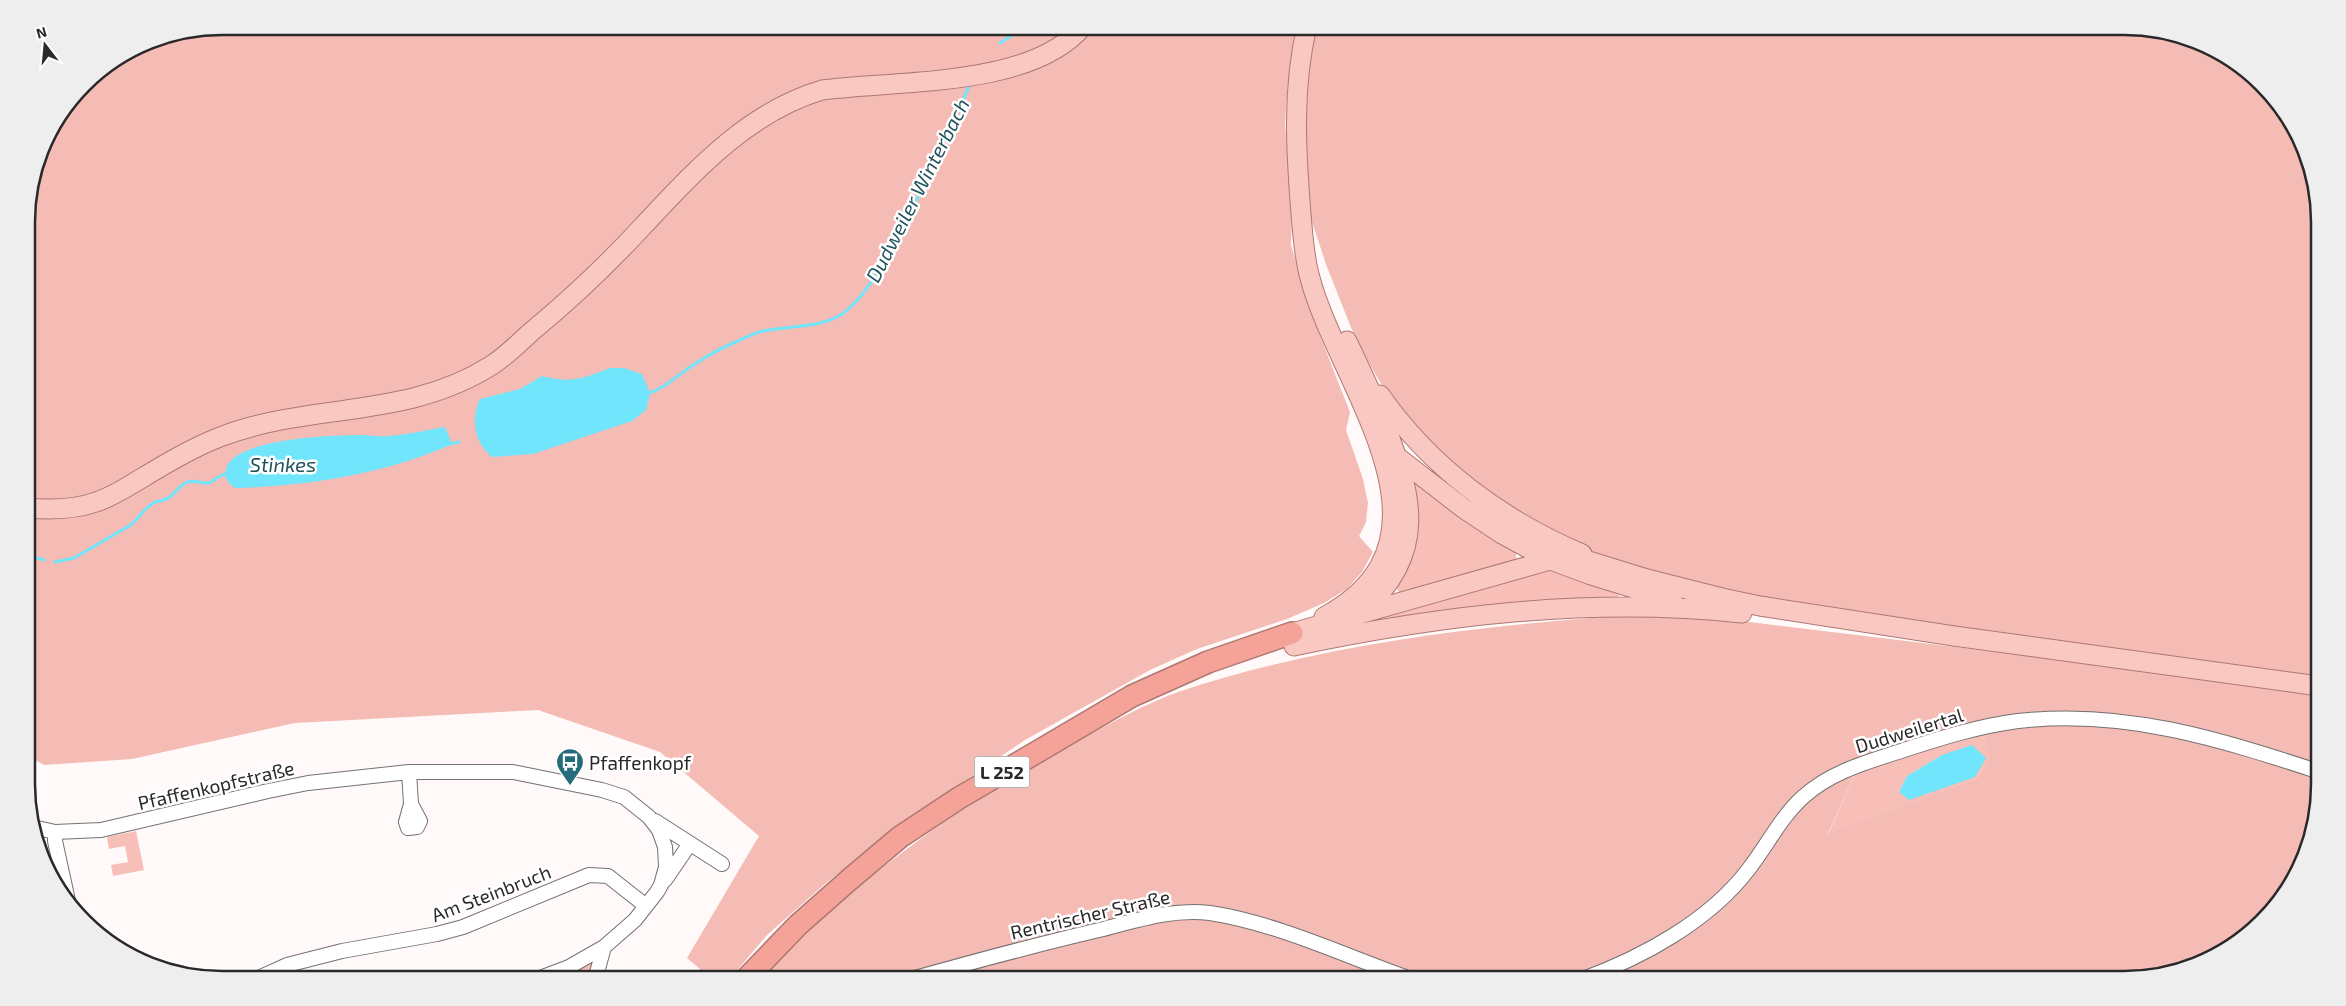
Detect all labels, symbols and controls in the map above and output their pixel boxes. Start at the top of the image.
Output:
north arrow [20,20,70,70]
text: N [34,22,48,42]
water label: Dudweiler Winterbach [860,94,974,286]
water label: Stinkes [250,452,316,476]
street label: Dudweilertal [1852,703,1966,757]
bus stop icon: Pfaffenkopf [555,747,585,786]
place label: Pfaffenkopf [589,751,692,774]
street label: Pfaffenkopfstraße [136,756,296,814]
road number: L 252 [974,756,1030,788]
street label: Am Steinbruch [428,860,554,926]
street label: Rentrischer Straße [1008,884,1172,944]

